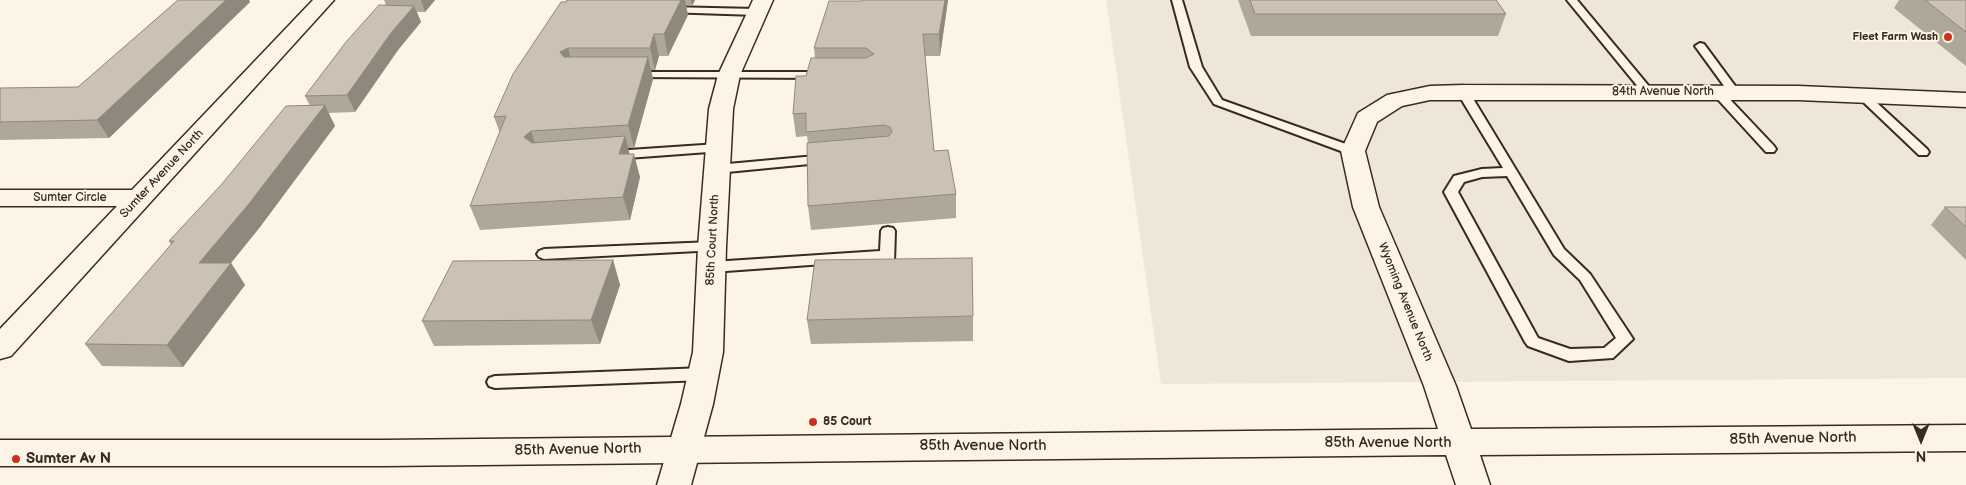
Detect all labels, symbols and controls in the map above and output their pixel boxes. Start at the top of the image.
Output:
place label: Fleet Farm Wash [1853,30,1938,44]
marker: Fleet Farm Wash [1942,31,1954,43]
street label: 84th Avenue North [1612,85,1714,99]
street label: Sumter Avenue North [117,127,207,221]
street label: Sumter Circle [33,191,107,205]
street label: 85th Court North [703,194,723,286]
street label: Wyoming Avenue North [1375,241,1435,363]
place label: 85 Court [823,415,871,429]
north arrow [1896,415,1946,465]
marker: 85 Court [807,416,819,428]
street label: 85th Avenue North [1729,429,1857,449]
street label: 85th Avenue North [1325,434,1451,452]
street label: 85th Avenue North [920,437,1046,455]
street label: 85th Avenue North [514,440,642,460]
text: N [1916,447,1926,464]
place label: Sumter Av N [26,450,111,468]
marker: Sumter Av N [10,453,22,465]

